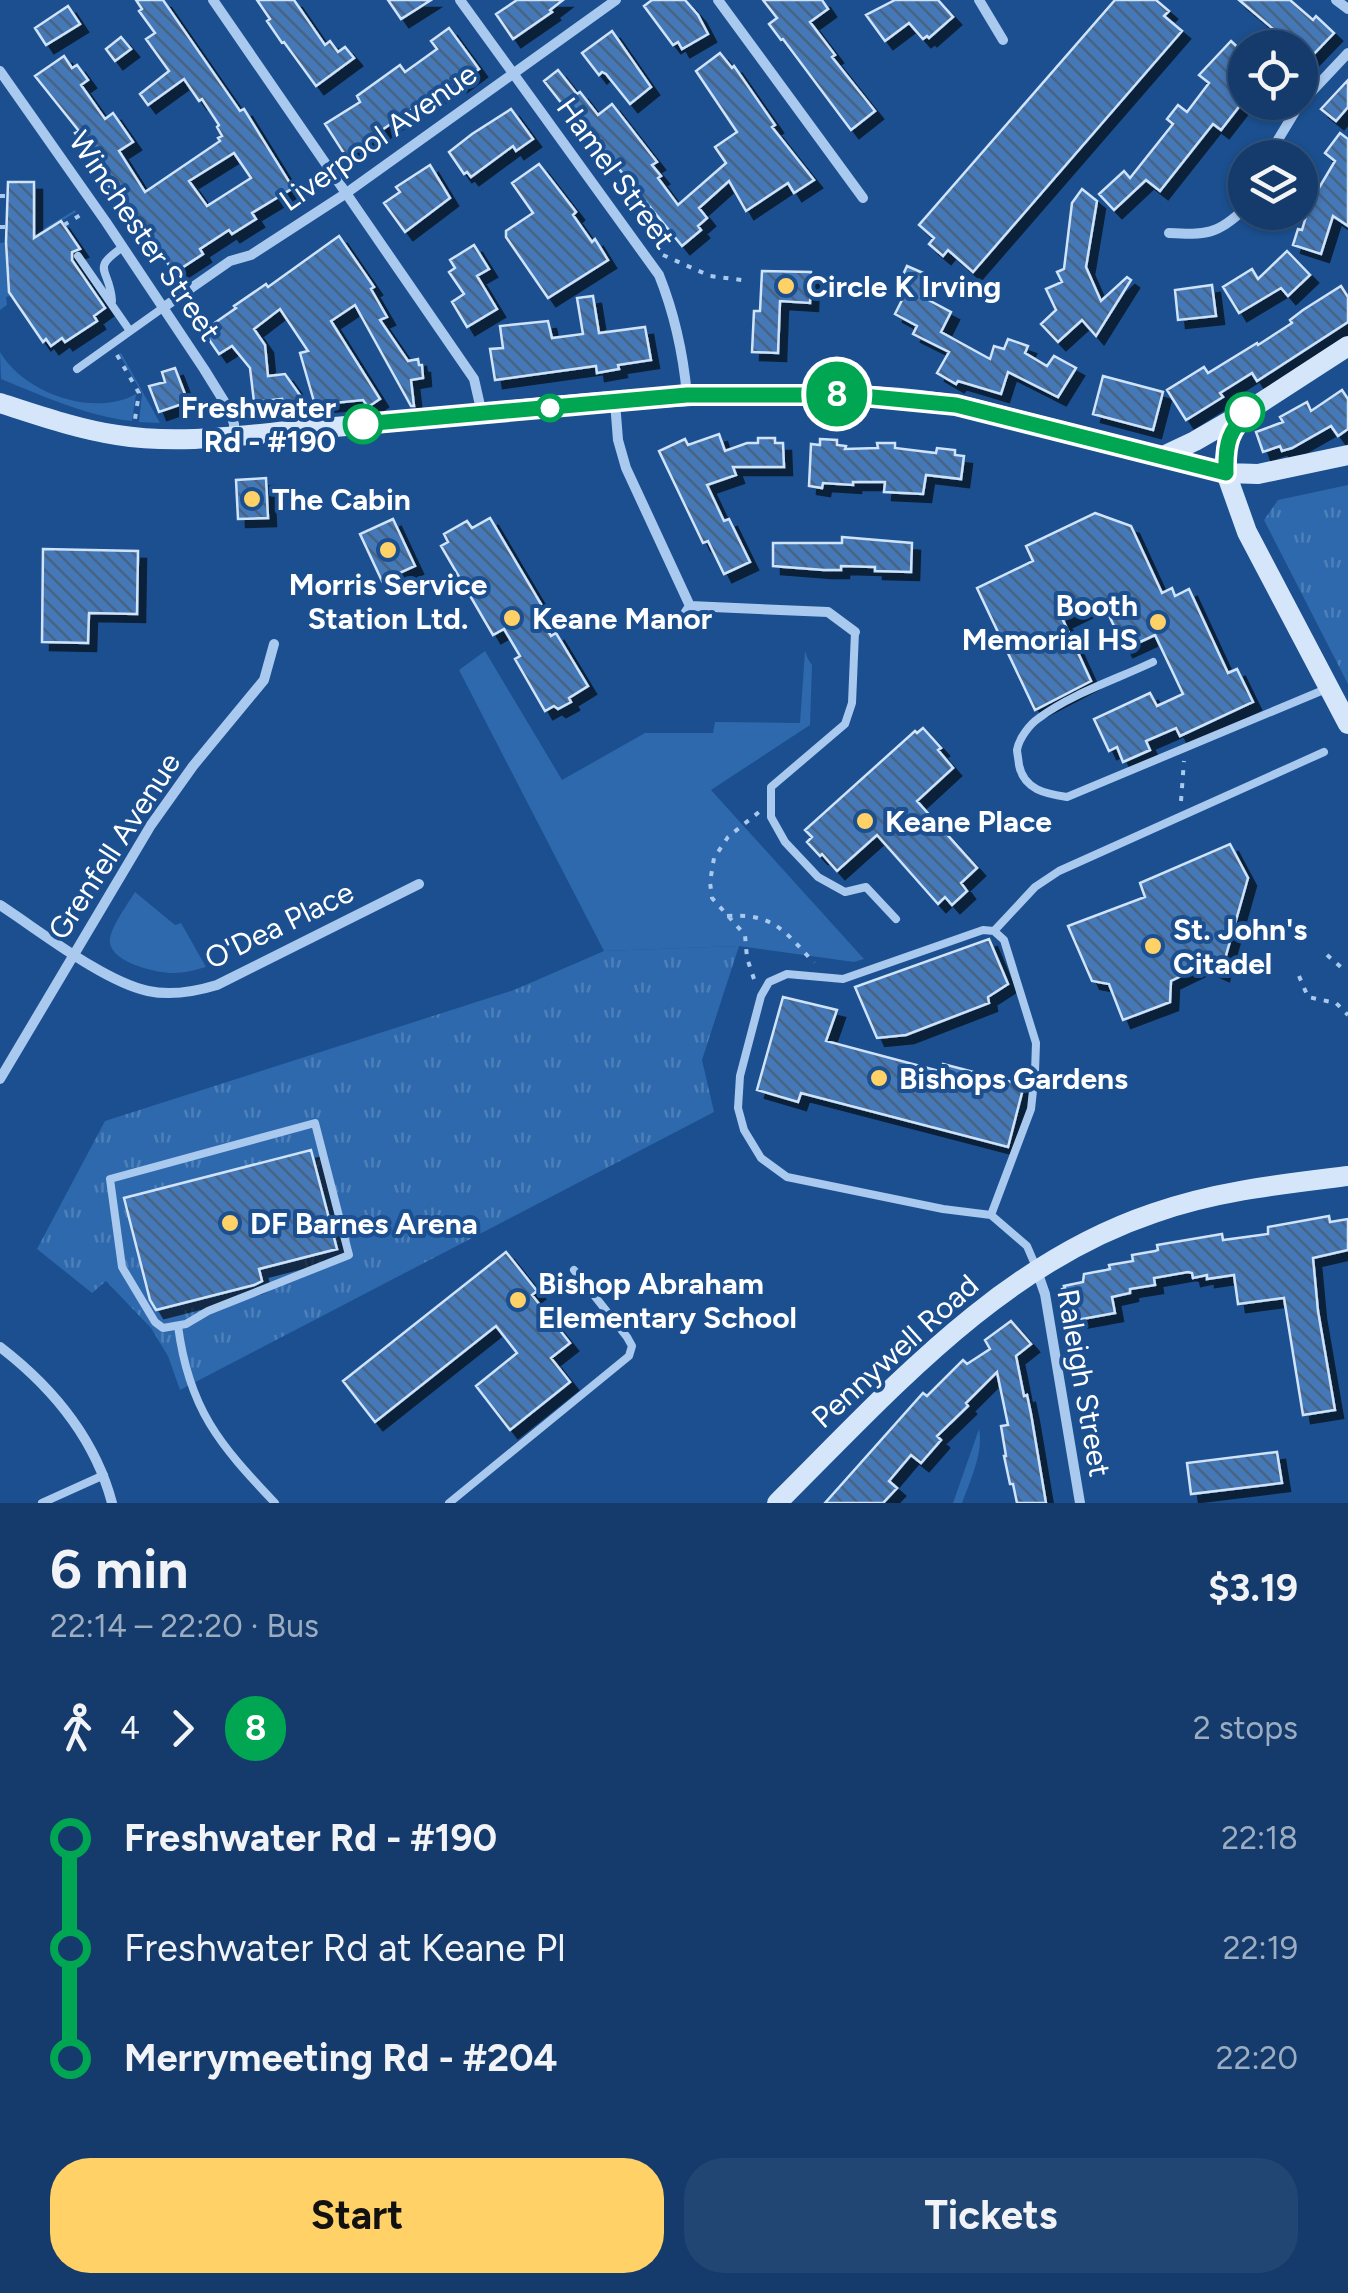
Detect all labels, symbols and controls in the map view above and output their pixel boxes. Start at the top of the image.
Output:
map controls [1228,30,1318,230]
button: locate [1228,30,1318,120]
street label: Liverpool Avenue [272,55,484,219]
street label: Hamel Street [549,90,683,256]
street label: Winchester Street [61,124,229,348]
button: layers [1228,140,1318,230]
place label: Circle K Irving [806,268,1001,305]
marker: Circle K Irving [775,275,797,297]
line badge: 8 [804,362,870,426]
text: 8 [826,373,848,415]
place label: Freshwater Rd - #190 [181,389,336,460]
unlabelled marker [1226,393,1264,431]
unlabelled marker [537,395,563,421]
marker: Freshwater Rd - #190 [344,405,382,443]
place label: The Cabin [272,481,411,518]
marker: The Cabin [241,488,263,510]
marker: Morris Service Station Ltd. [377,539,399,561]
place label: Morris Service Station Ltd. [289,566,488,637]
place label: Booth Memorial HS [962,587,1138,658]
place label: Keane Manor [532,600,712,637]
marker: Keane Manor [501,607,523,629]
marker: Booth Memorial HS [1147,611,1169,633]
street label: Grenfell Avenue [40,746,188,946]
place label: Keane Place [885,803,1052,840]
marker: Keane Place [854,810,876,832]
street label: O'Dea Place [199,873,359,977]
place label: St. John's Citadel [1173,911,1307,982]
marker: St. John's Citadel [1142,935,1164,957]
place label: Bishops Gardens [899,1060,1128,1097]
marker: Bishops Gardens [868,1067,890,1089]
place label: DF Barnes Arena [250,1205,478,1242]
marker: DF Barnes Arena [219,1212,241,1234]
place label: Bishop Abraham Elementary School [538,1265,797,1336]
street label: Pennywell Road [804,1266,986,1436]
street label: Raleigh Street [1049,1286,1119,1480]
marker: Bishop Abraham Elementary School [507,1289,529,1311]
text: 6 min [50,1536,189,1602]
text: $3.19 [1208,1565,1298,1611]
text: 22:14 – 22:20 · Bus [50,1607,319,1645]
icon: walk [50,1701,105,1756]
icon: forward [155,1701,210,1756]
text: 8 [245,1707,266,1749]
text: 4 [120,1709,140,1747]
text: 2 stops [1193,1709,1298,1747]
text: Freshwater Rd - #190 [124,1815,497,1861]
text: 22:18 [1221,1819,1298,1857]
text: Freshwater Rd at Keane Pl [124,1925,566,1971]
text: 22:19 [1223,1929,1298,1967]
text: Merrymeeting Rd - #204 [124,2035,558,2081]
text: 22:20 [1216,2039,1298,2077]
button: Start [50,2158,664,2273]
button: Tickets [684,2158,1298,2273]

